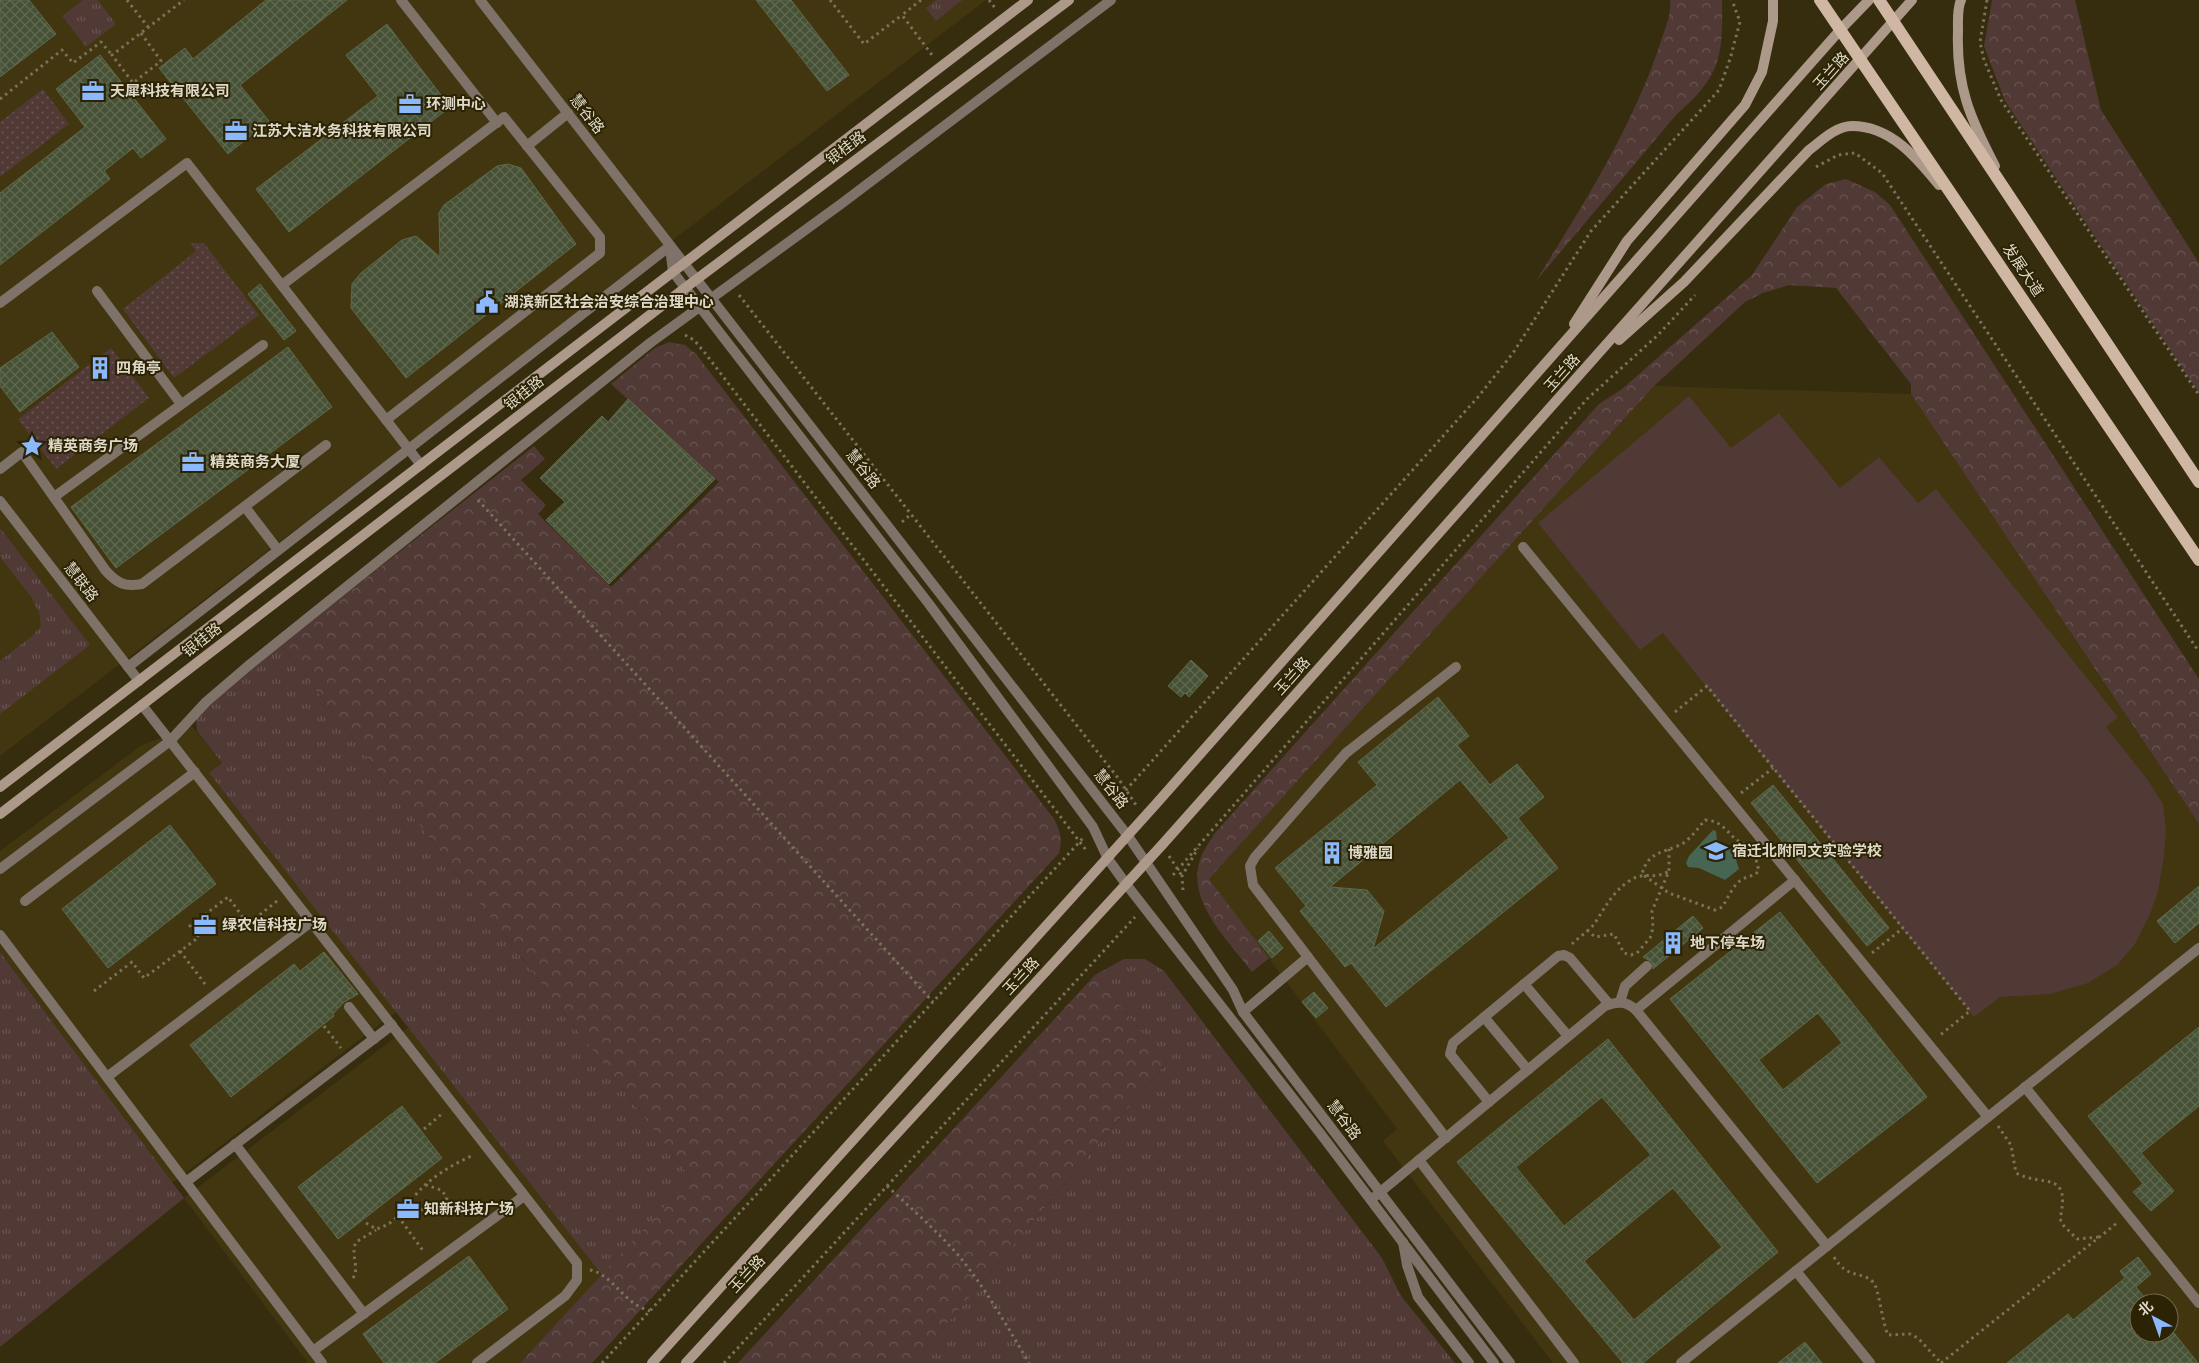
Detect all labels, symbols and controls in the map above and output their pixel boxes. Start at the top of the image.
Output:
street label: 玉兰路 [1809,48,1853,94]
office icon: 天犀科技有限公司 [80,78,106,104]
place label: 天犀科技有限公司 [110,82,230,100]
office icon: 环测中心 [397,91,423,117]
street label: 慧谷路 [566,91,608,137]
place label: 环测中心 [426,95,486,113]
office icon: 江苏大洁水务科技有限公司 [223,118,249,144]
place label: 江苏大洁水务科技有限公司 [252,122,432,140]
street label: 银桂路 [823,127,869,169]
street label: 发展大道 [1999,240,2047,300]
public building icon: 湖滨新区社会治安综合治理中心 [474,289,500,315]
place label: 湖滨新区社会治安综合治理中心 [504,293,714,311]
street label: 玉兰路 [1540,350,1584,396]
building icon: 四角亭 [87,355,113,381]
place label: 四角亭 [116,359,161,377]
street label: 银桂路 [501,372,547,414]
place icon: 精英商务广场 [19,433,45,459]
place label: 精英商务广场 [48,437,138,455]
street label: 慧谷路 [842,446,884,492]
office icon: 精英商务大厦 [180,449,206,475]
place label: 精英商务大厦 [210,453,300,471]
street label: 慧联路 [60,559,102,605]
street label: 银桂路 [179,619,225,661]
street label: 玉兰路 [1270,653,1314,699]
street label: 慧谷路 [1090,766,1132,812]
school or university icon: 宿迁北附同文实验学校 [1703,838,1729,864]
building icon: 博雅园 [1319,840,1345,866]
place label: 宿迁北附同文实验学校 [1732,842,1882,860]
place label: 博雅园 [1348,844,1393,862]
office icon: 绿农信科技广场 [192,912,218,938]
place label: 绿农信科技广场 [222,916,327,934]
building icon: 地下停车场 [1660,930,1686,956]
place label: 地下停车场 [1690,934,1765,952]
street label: 玉兰路 [999,953,1043,999]
street label: 慧谷路 [1323,1097,1365,1143]
office icon: 知新科技广场 [395,1196,421,1222]
place label: 知新科技广场 [424,1200,514,1218]
street label: 玉兰路 [725,1251,769,1297]
north arrow [2129,1293,2179,1343]
text: 北 [2135,1298,2156,1319]

